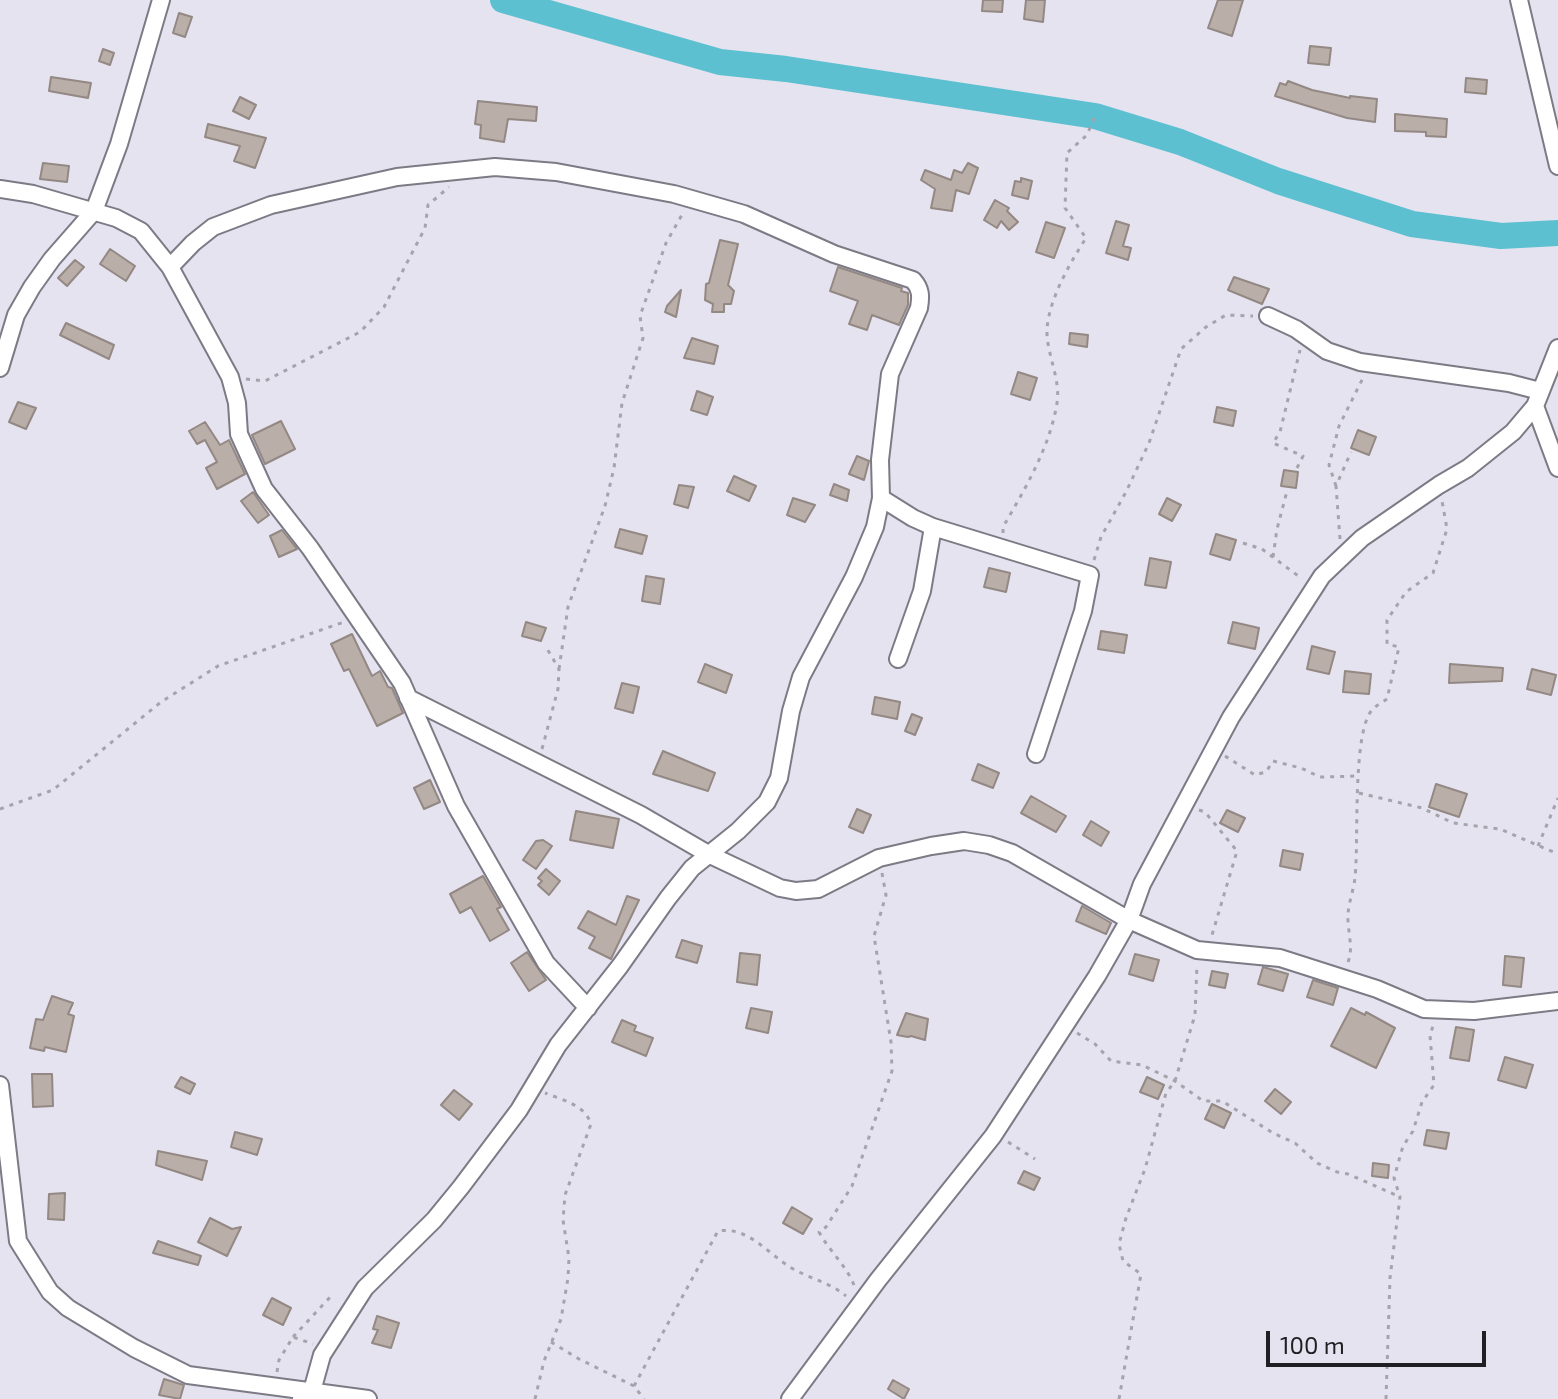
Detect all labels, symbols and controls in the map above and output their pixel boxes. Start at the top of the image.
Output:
scale bar [1270,1315,1490,1365]
text: 100 m [1280,1330,1345,1359]

